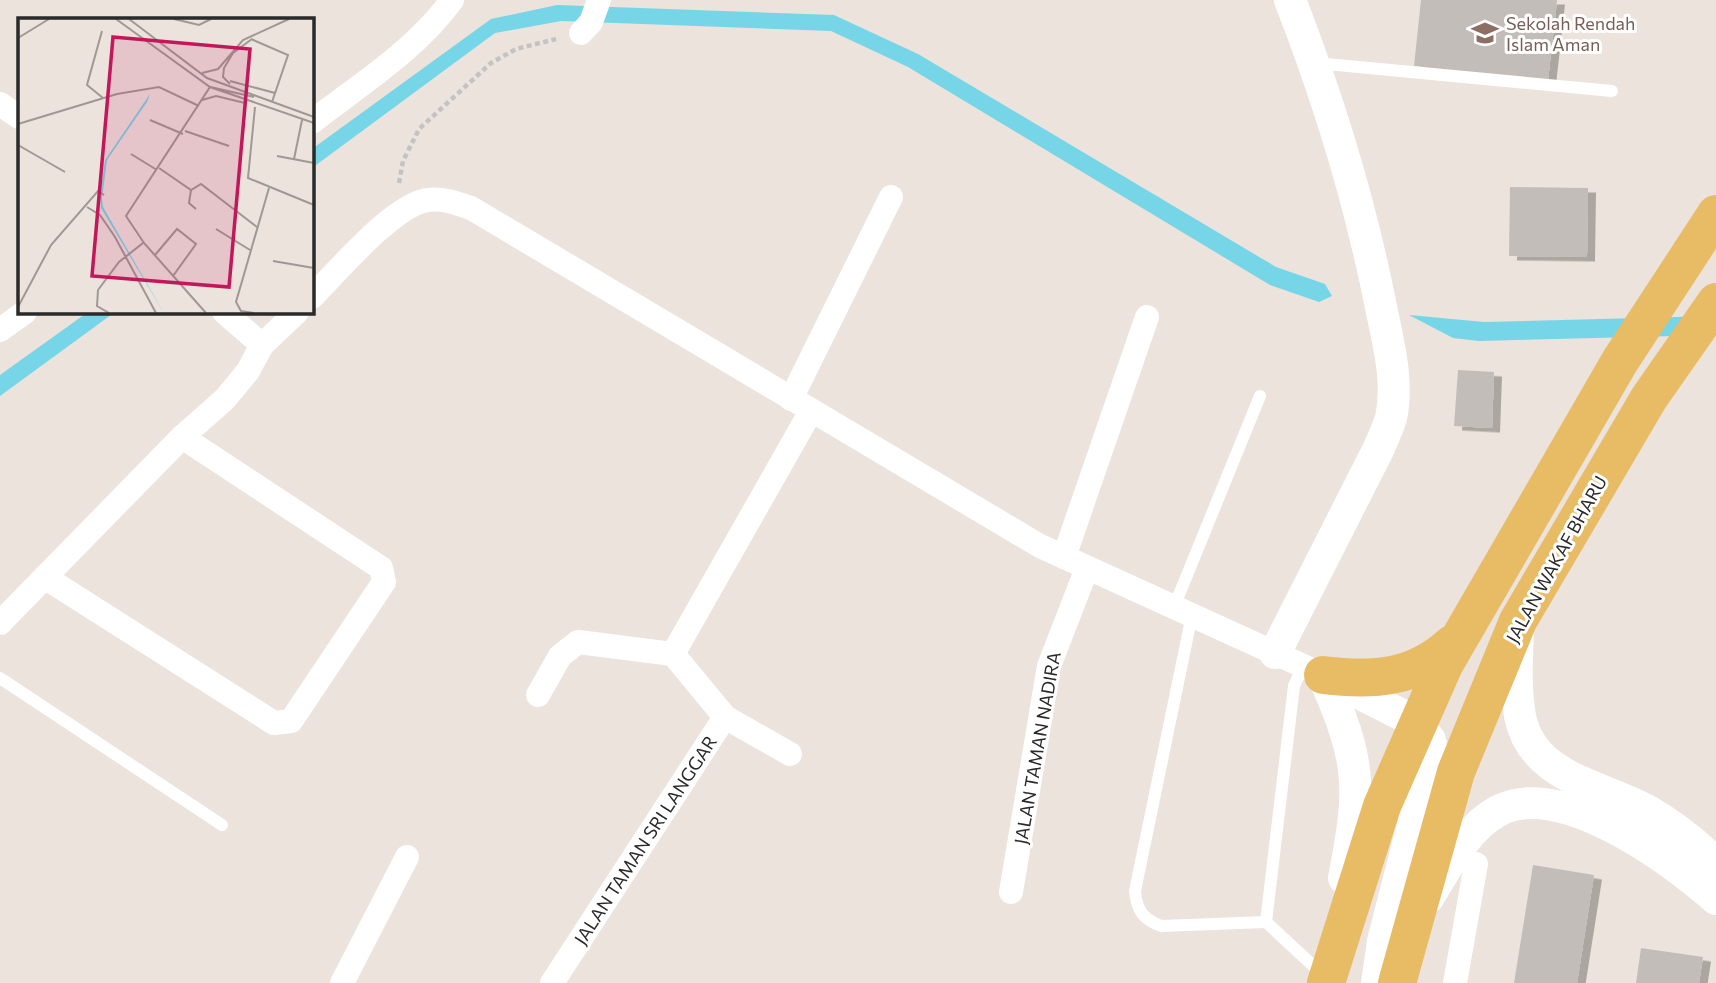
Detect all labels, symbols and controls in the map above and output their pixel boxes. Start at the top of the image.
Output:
place label: Sekolah Rendah Islam Aman [1506,12,1635,55]
inset map [18,18,313,313]
school or university icon: Sekolah Rendah Islam Aman [1470,18,1500,48]
street label: JALAN WAKAF BHARU [1501,472,1611,646]
street label: JALAN TAMAN NADIRA [1009,650,1065,846]
street label: JALAN TAMAN SRI LANGGAR [569,731,721,949]

